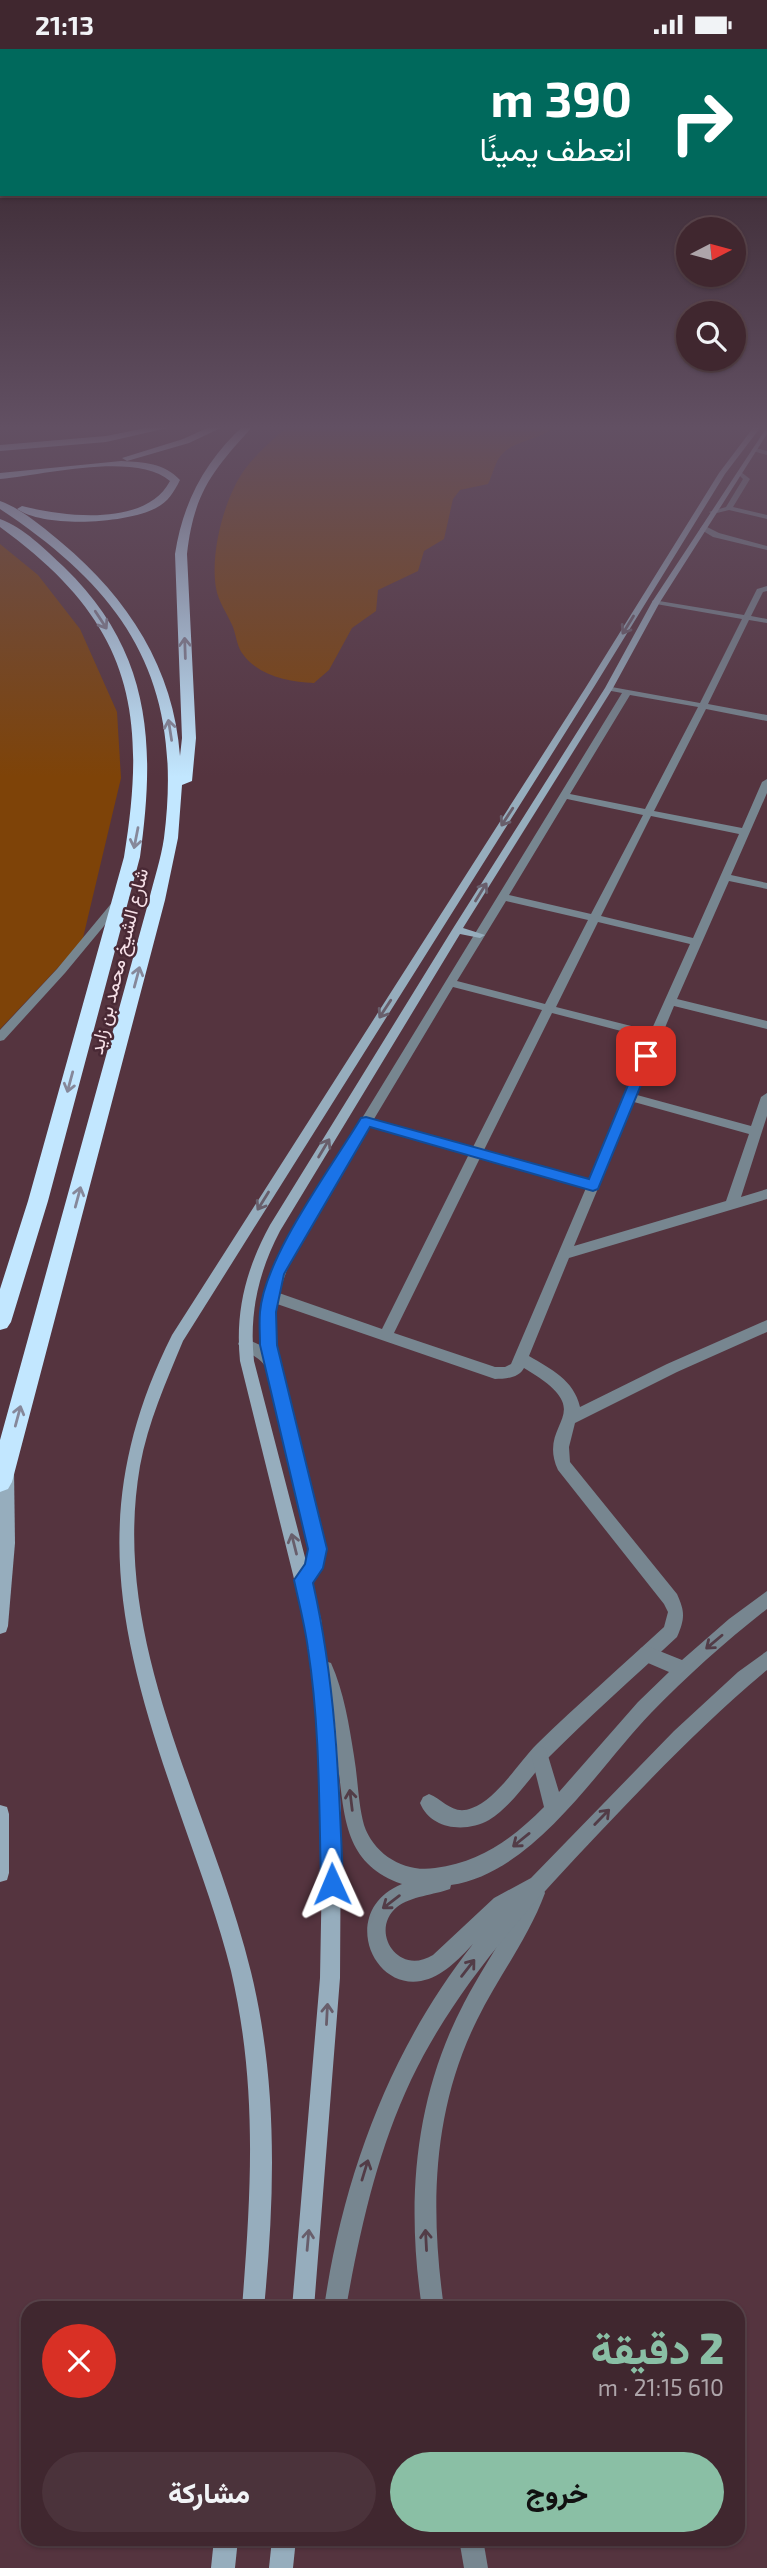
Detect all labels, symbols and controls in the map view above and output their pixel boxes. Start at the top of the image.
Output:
text: 21:13 [35,9,94,40]
text: 390 m [491,68,632,127]
icon: right [656,77,747,168]
text: انعطف يمينًا [480,129,632,167]
north arrow [676,217,746,287]
map controls [676,217,746,371]
button: search [676,301,746,371]
one-way arrow [95,609,109,629]
one-way arrow [621,614,635,634]
one-way arrow [179,637,192,660]
one-way arrow [164,719,177,742]
one-way arrow [499,807,514,826]
one-way arrow [128,826,142,849]
street label: شارع الشيخ محمد بن زايد [84,865,155,1057]
one-way arrow [475,882,489,902]
one-way arrow [132,967,145,989]
one-way arrow [377,999,392,1018]
pin [616,1026,676,1086]
icon: arrive [627,1037,665,1075]
one-way arrow [63,1070,76,1092]
one-way arrow [318,1139,332,1159]
one-way arrow [72,1186,85,1208]
one-way arrow [256,1191,270,1211]
one-way arrow [12,1406,25,1428]
one-way arrow [287,1534,300,1556]
one-way arrow [705,1634,723,1650]
one-way arrow [344,1789,357,1812]
one-way arrow [594,1809,611,1826]
one-way arrow [513,1832,531,1847]
position arrow [295,1847,369,1921]
one-way arrow [382,1894,401,1909]
one-way arrow [460,1960,475,1978]
one-way arrow [321,2002,334,2025]
one-way arrow [360,2159,373,2181]
one-way arrow [302,2229,315,2252]
one-way arrow [419,2229,432,2252]
text: 2 دقيقة [591,2322,724,2372]
button: close [42,2324,116,2398]
text: 610 m · 21:15 [598,2373,724,2401]
button: مشاركة [42,2452,376,2532]
button: خروج [390,2452,724,2532]

